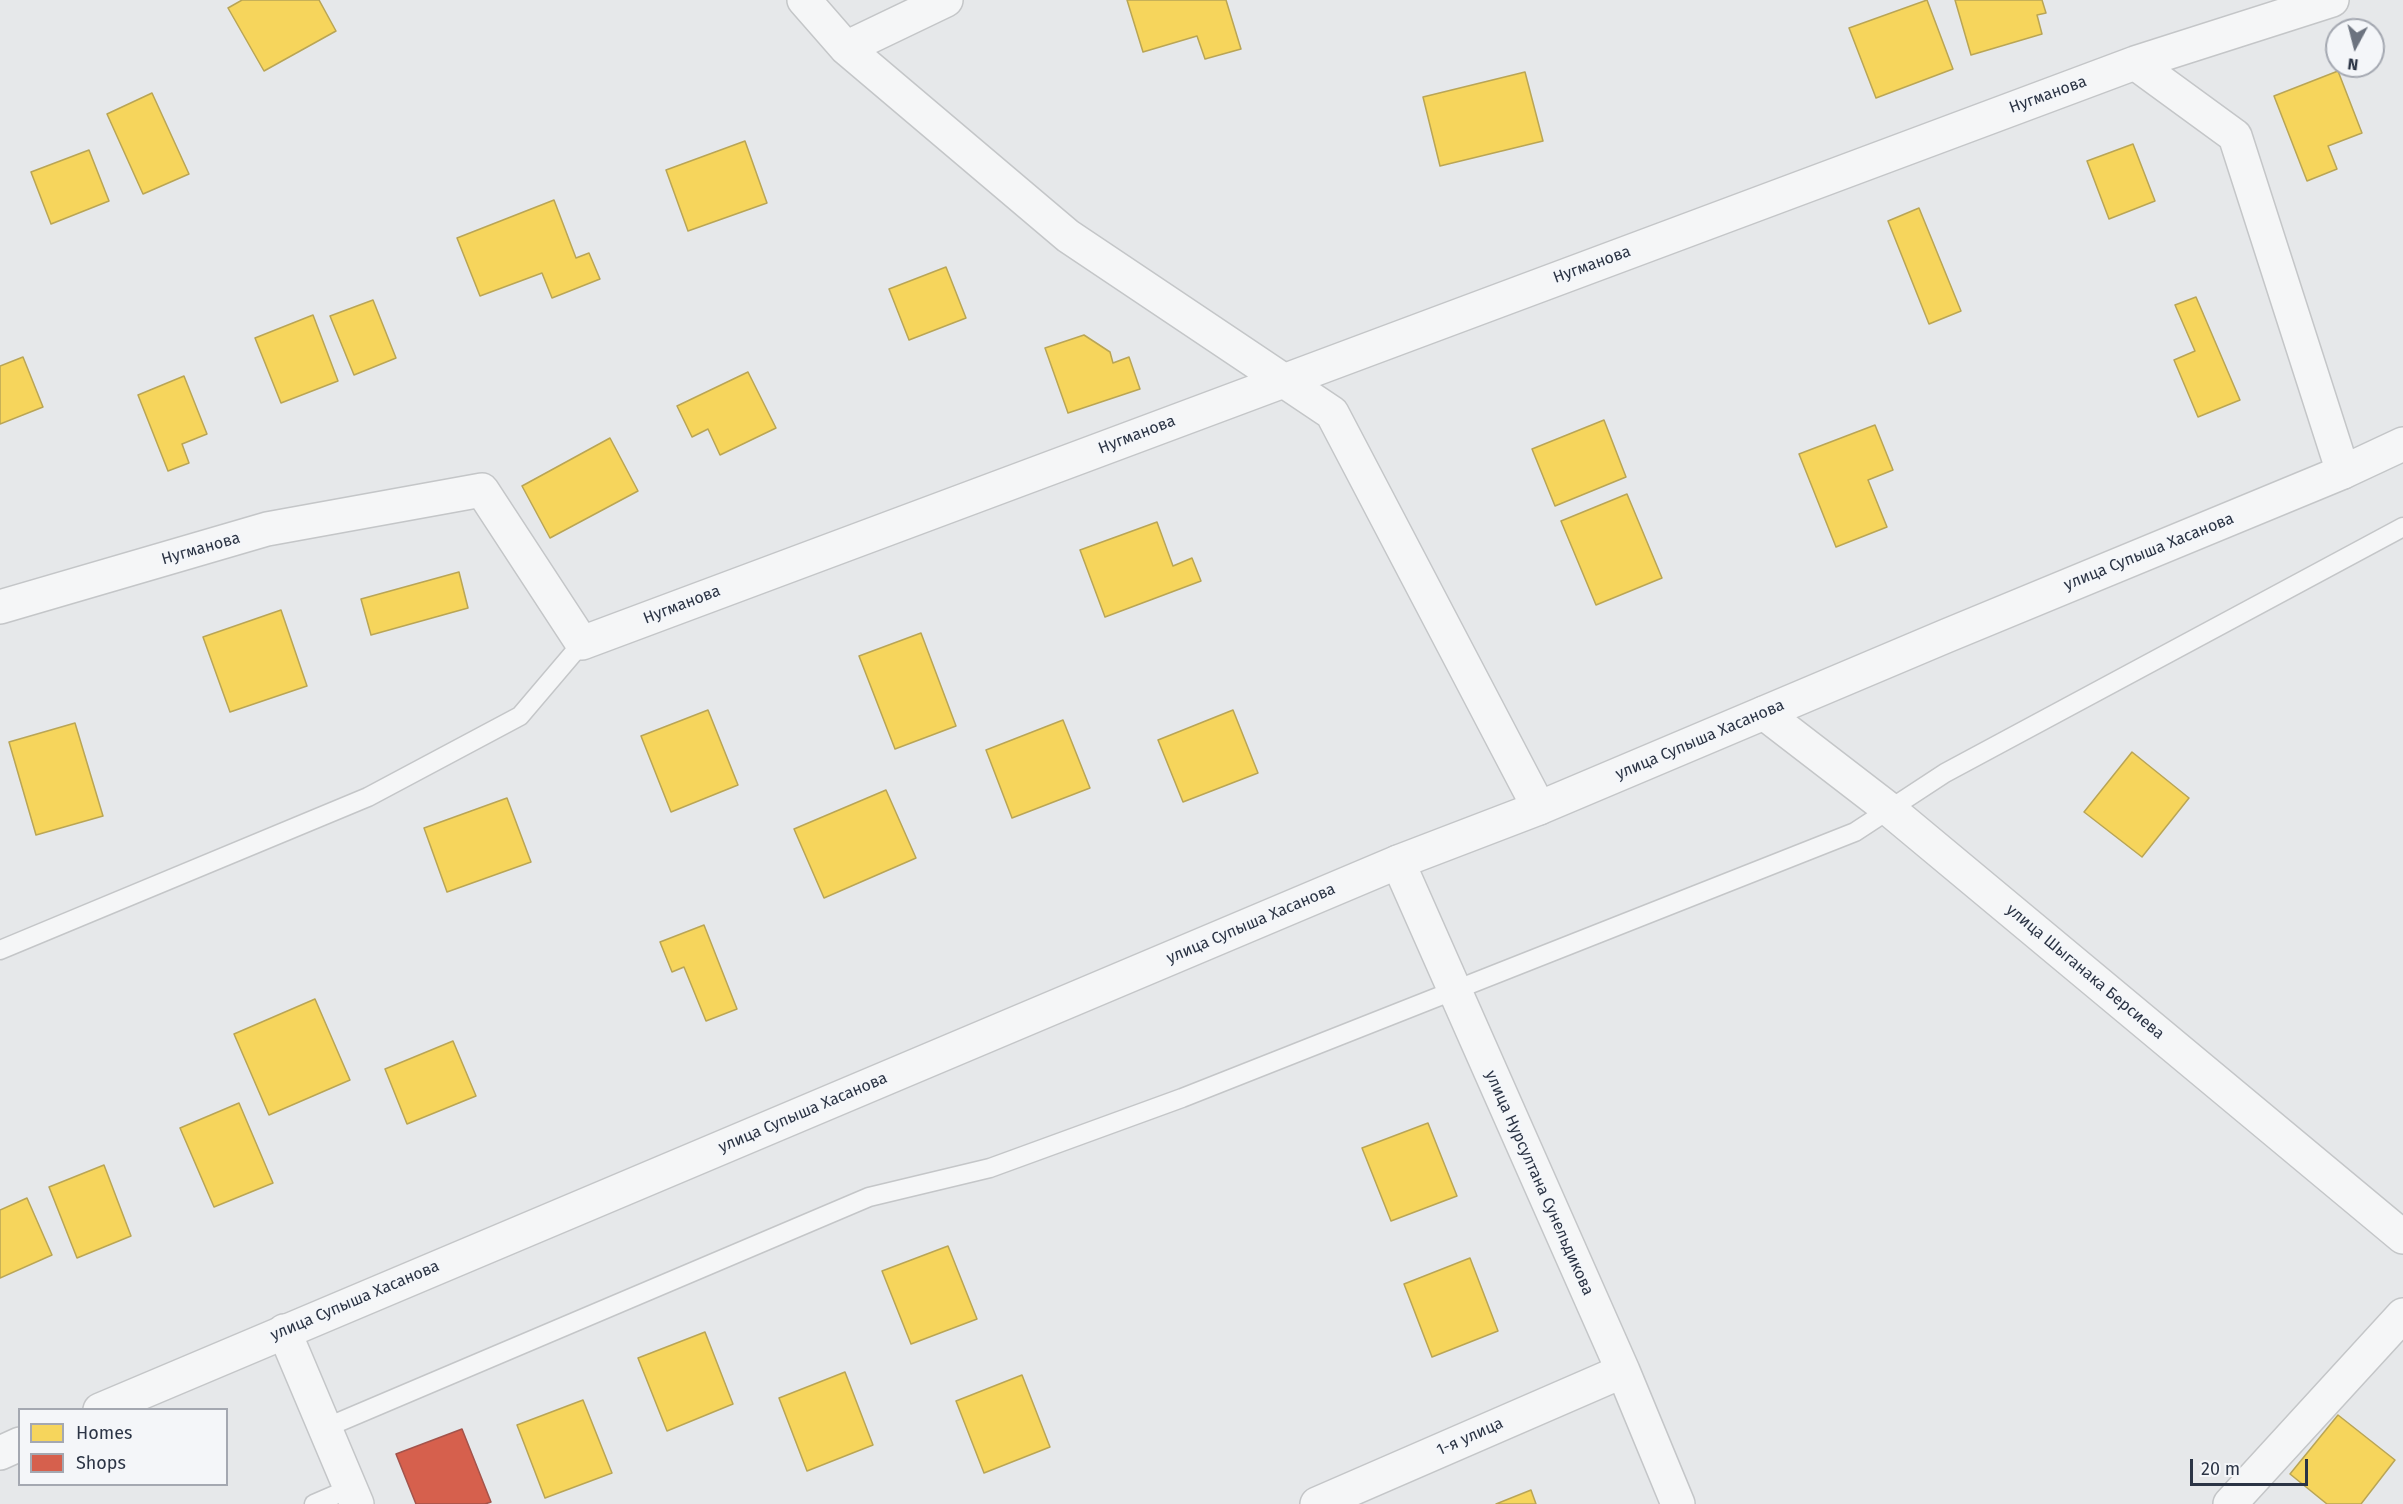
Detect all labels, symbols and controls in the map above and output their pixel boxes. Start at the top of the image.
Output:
north arrow [2325,18,2385,78]
text: N [2347,54,2359,74]
street label: Нугманова [2007,72,2089,118]
street label: Нугманова [1551,242,1633,288]
street label: Нугманова [1096,411,1178,459]
street label: улица Супыша Хасанова [2061,509,2237,595]
street label: Нугманова [159,529,243,569]
street label: Нугманова [641,581,723,629]
street label: улица Супыша Хасанова [1613,696,1787,784]
street label: улица Супыша Хасанова [1164,880,1338,968]
street label: улица Шыганака Берсиева [2002,900,2168,1044]
street label: улица Нурсултана Сунельдикова [1481,1067,1597,1299]
street label: улица Супыша Хасанова [716,1069,890,1157]
street label: улица Супыша Хасанова [268,1257,442,1345]
legend [18,1408,228,1486]
street label: 1-я улица [1434,1414,1506,1460]
text: Homes [76,1422,132,1444]
scale bar [2193,1447,2312,1485]
text: Shops [76,1452,126,1474]
text: 20 m [2201,1458,2240,1480]

